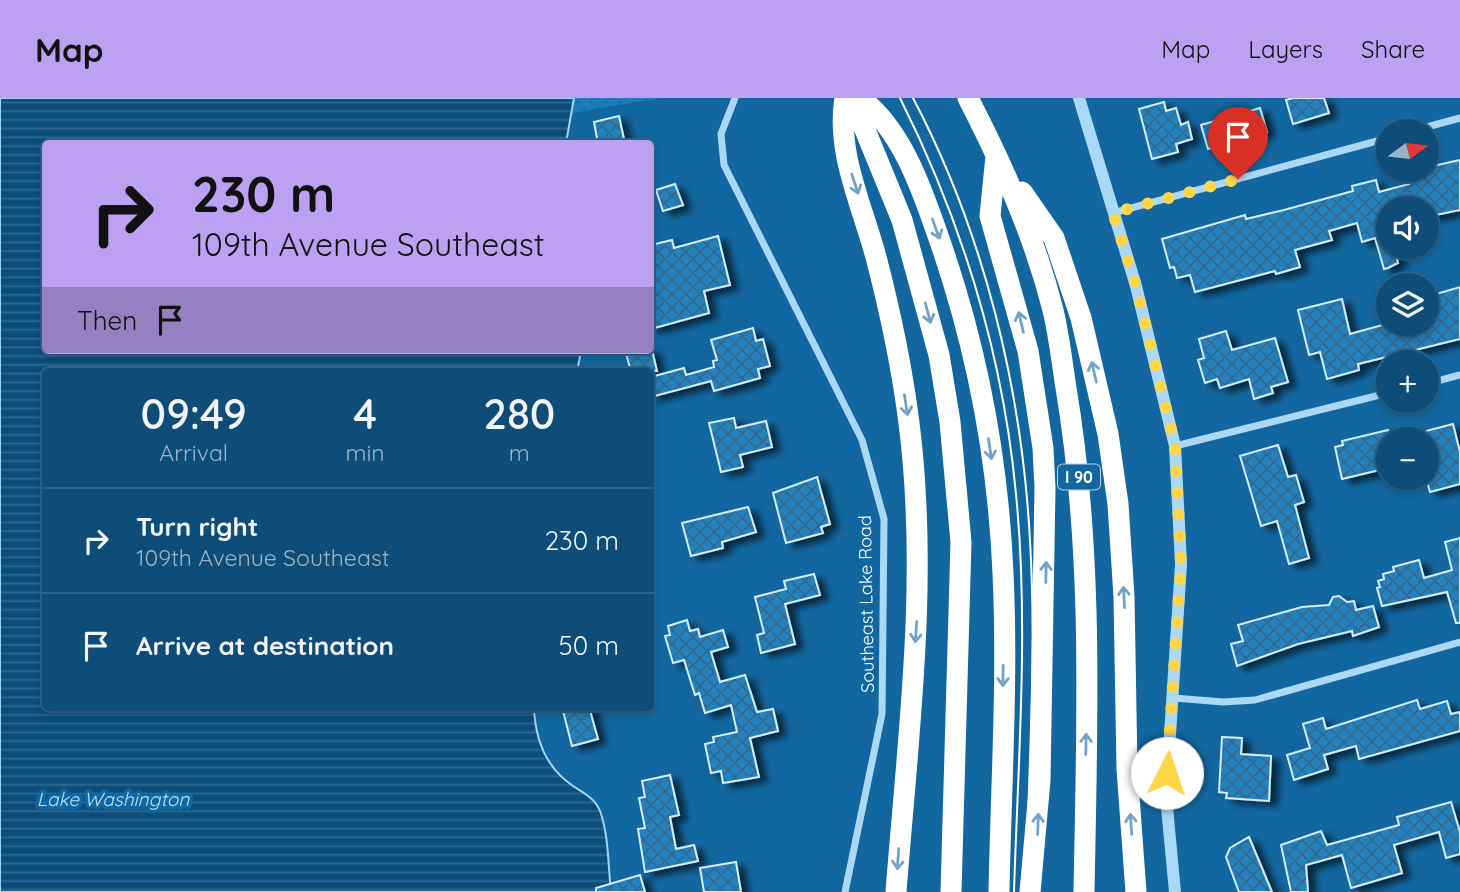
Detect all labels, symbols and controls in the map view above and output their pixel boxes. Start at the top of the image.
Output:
text: Map [35,29,103,70]
text: Map [1161,34,1210,64]
text: Layers [1248,34,1323,64]
text: Share [1361,34,1425,64]
pin [1208,107,1268,179]
icon: arrive [1219,118,1257,156]
north arrow [1376,119,1438,182]
map controls [1376,119,1439,490]
text: 230 m [192,163,335,224]
icon: right [77,168,168,259]
one-way arrow [850,173,863,195]
button: sound [1376,196,1439,259]
one-way arrow [931,217,943,239]
text: 109th Avenue Southeast [192,224,545,264]
button: layers [1376,273,1439,336]
icon: arrive [151,301,189,339]
one-way arrow [922,302,935,324]
text: Then [77,304,137,337]
one-way arrow [1014,312,1027,334]
button: + [1376,350,1439,413]
one-way arrow [1087,361,1100,384]
text: 09:49 [141,387,247,440]
text: 4 [353,387,377,440]
text: 280 [483,387,555,440]
one-way arrow [900,393,913,416]
button: − [1376,427,1439,490]
one-way arrow [984,437,997,460]
text: Arrival [159,438,228,467]
text: min [345,438,385,467]
text: m [509,438,530,467]
road number: I 90 [1058,464,1100,490]
text: Turn right [136,510,258,543]
street label: Southeast Lake Road [853,515,879,693]
icon: right [77,522,115,560]
text: 230 m [545,524,619,557]
text: 109th Avenue Southeast [136,543,389,572]
one-way arrow [1039,561,1053,584]
one-way arrow [1117,586,1130,608]
one-way arrow [909,620,922,643]
icon: arrive [77,627,115,665]
text: Arrive at destination [136,629,394,662]
text: 50 m [559,629,619,662]
one-way arrow [996,664,1010,687]
one-way arrow [1079,732,1093,755]
position arrow [1130,736,1204,810]
water label: Lake Washington [37,787,190,811]
one-way arrow [1031,813,1044,836]
one-way arrow [1125,813,1138,836]
one-way arrow [891,847,904,870]

